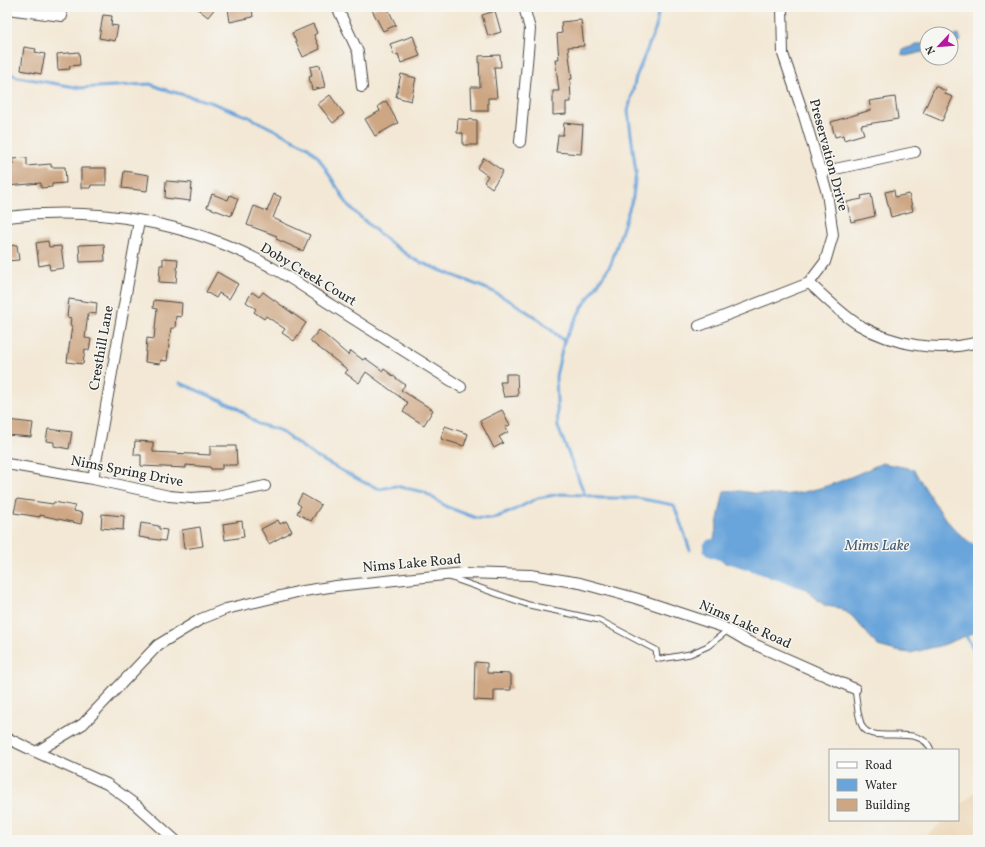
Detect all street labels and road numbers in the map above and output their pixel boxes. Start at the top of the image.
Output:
street label: Preservation Drive [804,97,852,213]
street label: Doby Creek Court [256,239,360,311]
street label: Cresthill Lane [85,304,119,392]
street label: Nims Spring Drive [69,452,185,492]
street label: Nims Lake Road [362,550,462,578]
street label: Nims Lake Road [696,596,794,654]

